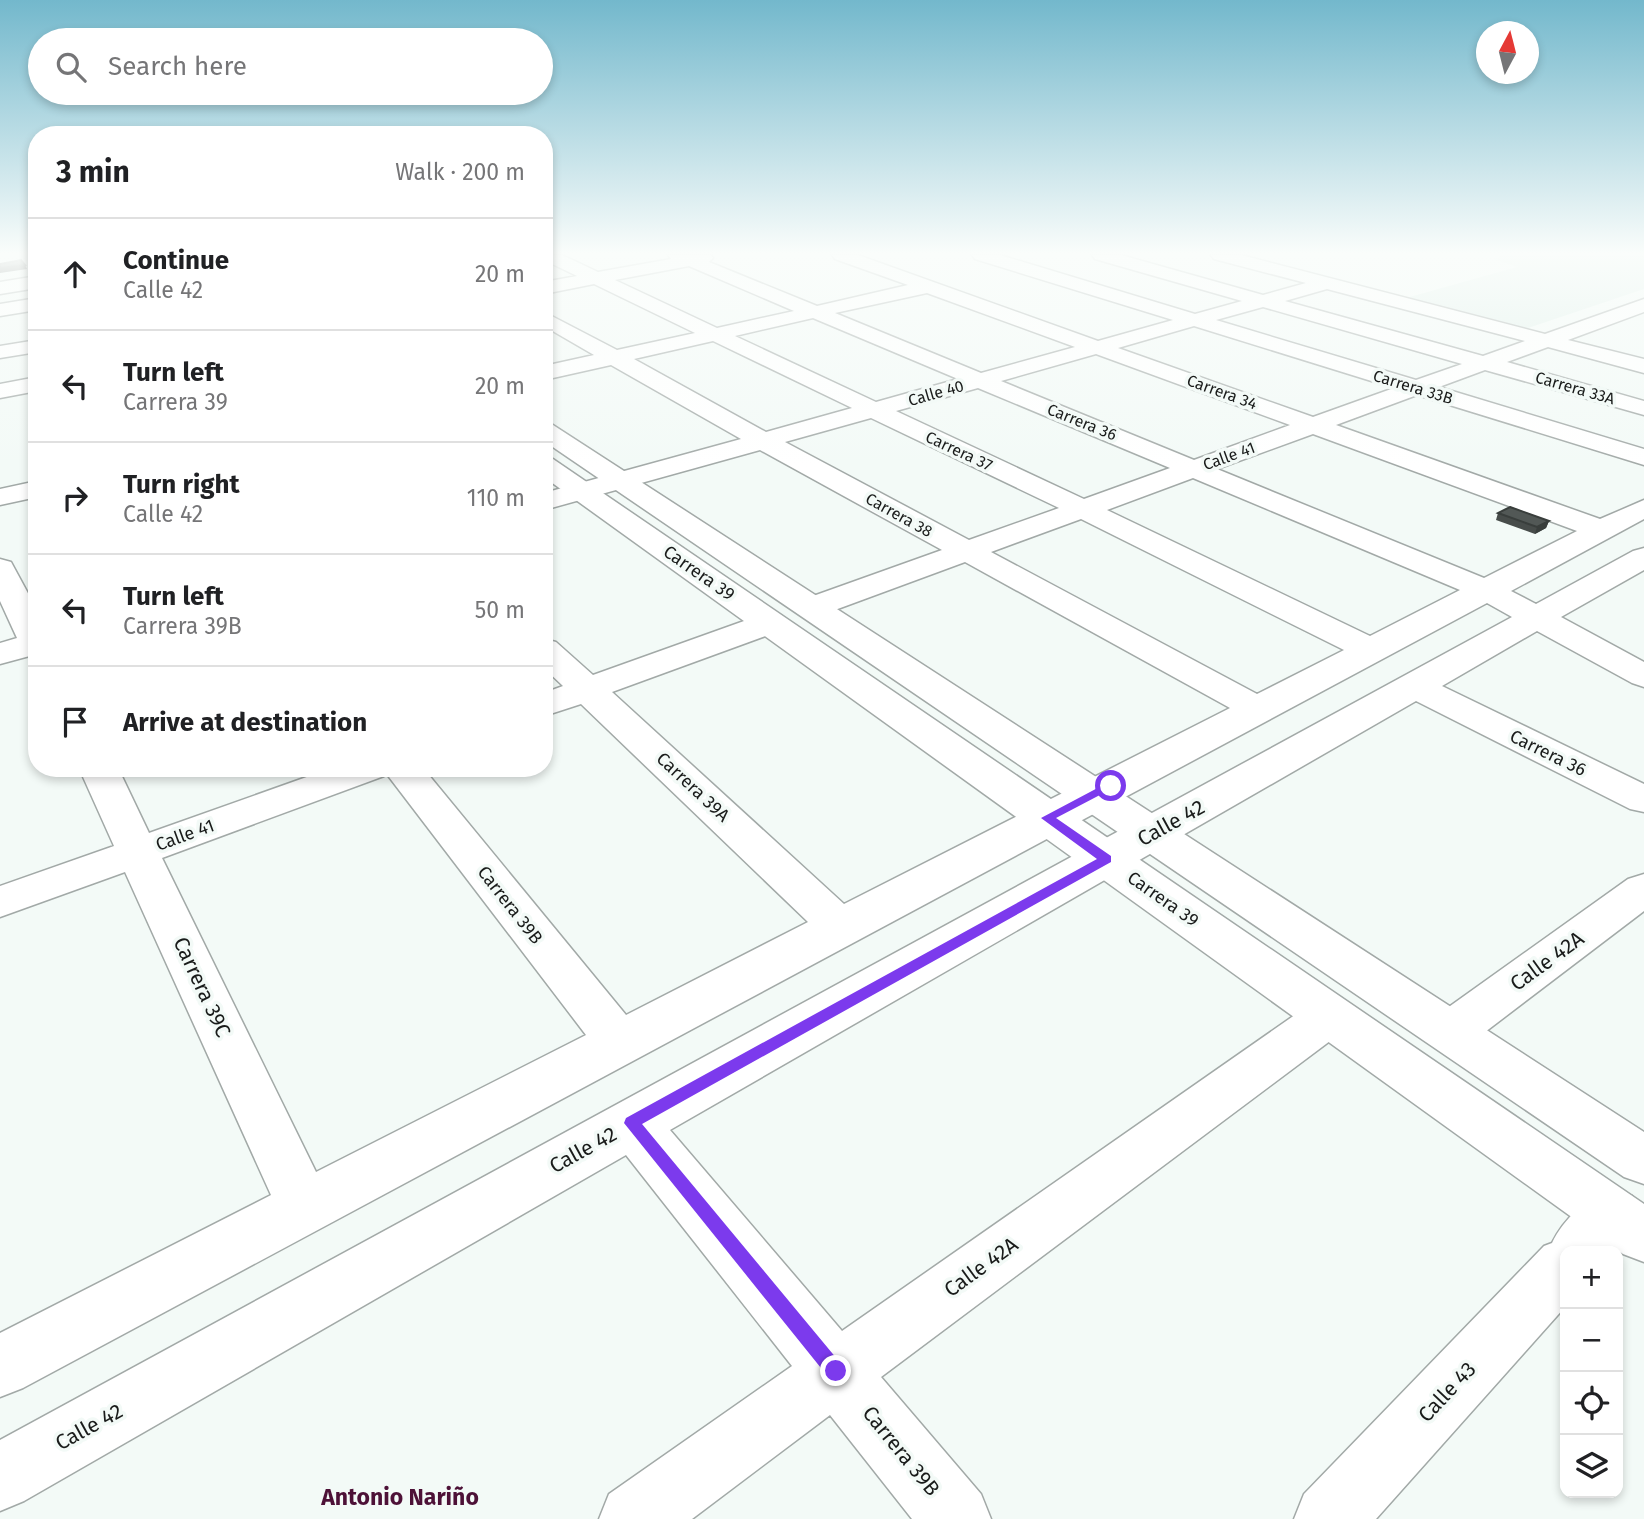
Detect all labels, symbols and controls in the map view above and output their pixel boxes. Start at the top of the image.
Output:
north arrow [1476,21,1539,84]
search box [28,28,553,105]
icon: search [52,48,90,86]
text: Search here [108,51,247,82]
text: 3 min [56,154,130,190]
text: Walk · 200 m [395,158,525,186]
text: Continue [123,245,229,276]
icon: ahead [56,255,94,293]
text: 20 m [475,260,525,288]
text: Calle 42 [123,276,203,304]
text: Turn left [123,357,224,388]
street label: Carrera 33B [1371,366,1455,408]
icon: left [56,367,94,405]
street label: Carrera 33A [1533,368,1618,409]
street label: Carrera 34 [1184,371,1260,414]
text: 20 m [475,372,525,400]
street label: Calle 40 [906,376,966,410]
text: Carrera 39 [123,388,228,416]
street label: Carrera 36 [1045,399,1119,445]
street label: Carrera 37 [923,427,995,475]
street label: Calle 41 [1200,438,1258,474]
text: Turn right [123,469,240,500]
icon: right [56,479,94,517]
text: 110 m [467,484,525,512]
street label: Carrera 38 [862,489,936,541]
text: Calle 42 [123,500,203,528]
street label: Carrera 39 [659,540,739,606]
text: Turn left [123,581,224,612]
icon: left [56,591,94,629]
text: 50 m [475,596,525,624]
text: Carrera 39B [123,612,242,640]
icon: arrive [56,703,94,741]
text: Arrive at destination [123,707,367,738]
street label: Carrera 36 [1506,725,1590,781]
street label: Carrera 39A [652,748,735,827]
route start [1095,770,1126,801]
street label: Calle 42 [1133,794,1209,852]
street label: Calle 41 [153,814,217,856]
street label: Carrera 39B [473,862,547,948]
street label: Carrera 39 [1123,866,1203,932]
street label: Calle 42A [1505,925,1589,997]
street label: Carrera 39C [168,933,237,1041]
street label: Calle 42 [545,1121,621,1179]
street label: Calle 42A [939,1231,1023,1303]
map controls [1560,1246,1623,1498]
button: + [1560,1246,1623,1309]
button: − [1560,1309,1623,1372]
route end [820,1355,851,1386]
street label: Calle 43 [1413,1356,1481,1428]
button: locate [1560,1372,1623,1435]
street label: Calle 42 [51,1398,127,1456]
street label: Carrera 39B [857,1401,945,1501]
button: layers [1560,1435,1623,1498]
district label: Antonio Nariño [320,1483,479,1511]

